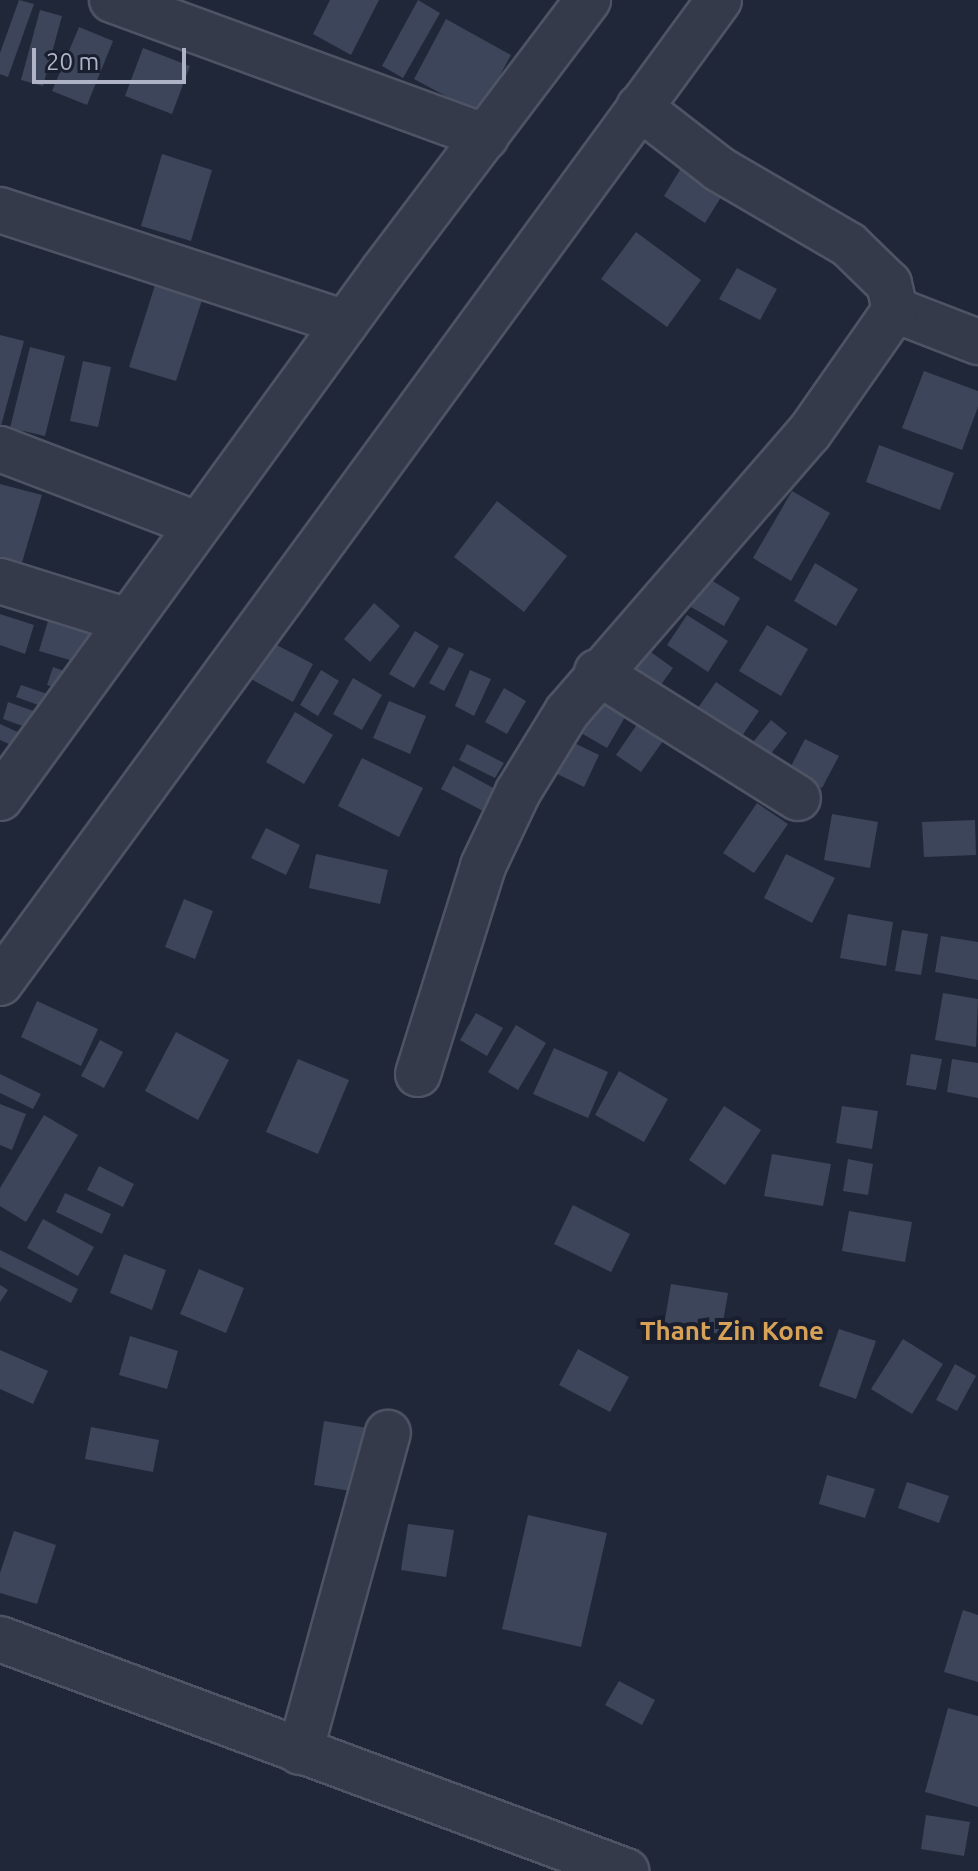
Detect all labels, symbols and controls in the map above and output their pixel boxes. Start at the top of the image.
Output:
scale bar [36,32,190,82]
text: 20 m [46,48,99,75]
district label: Thant Zin Kone [640,1315,824,1347]

